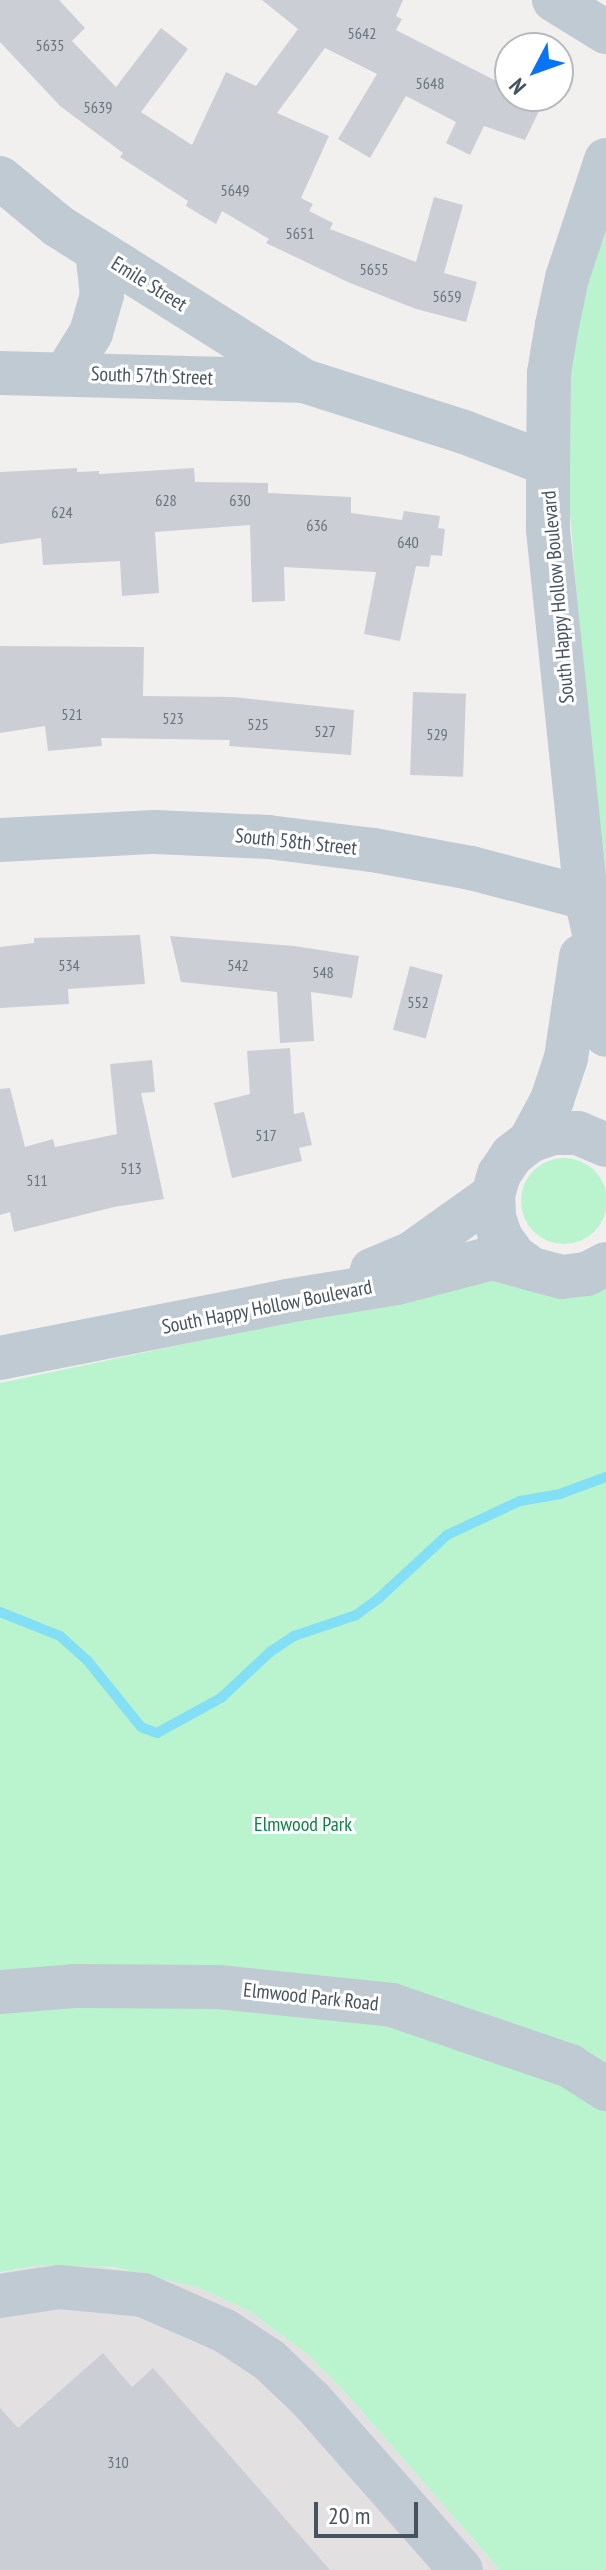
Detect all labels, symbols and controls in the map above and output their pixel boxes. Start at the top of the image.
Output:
house number: 5642 [348,23,376,43]
north arrow [494,32,574,112]
house number: 5635 [36,35,64,55]
house number: 5648 [416,73,444,93]
text: N [503,73,532,100]
house number: 5639 [84,97,112,117]
house number: 5649 [221,180,249,200]
house number: 5651 [286,223,314,243]
street label: Emile Street [107,251,191,317]
house number: 5655 [360,259,388,279]
house number: 5659 [433,286,461,306]
street label: South 57th Street [91,362,213,390]
street label: South Happy Hollow Boulevard [537,489,579,705]
house number: 628 [155,490,177,510]
house number: 630 [229,490,251,510]
house number: 624 [51,502,73,522]
house number: 636 [306,515,328,535]
house number: 640 [397,532,419,552]
house number: 521 [61,704,83,724]
house number: 523 [162,708,184,728]
house number: 525 [247,714,269,734]
house number: 527 [314,721,336,741]
house number: 529 [426,724,448,744]
street label: South 58th Street [234,824,358,860]
house number: 534 [58,955,80,975]
house number: 542 [227,955,249,975]
house number: 548 [312,962,334,982]
house number: 552 [407,992,429,1012]
house number: 517 [255,1125,277,1145]
house number: 513 [120,1158,142,1178]
house number: 511 [26,1170,48,1190]
street label: South Happy Hollow Boulevard [159,1275,375,1339]
park label: Elmwood Park [254,1812,352,1836]
street label: Elmwood Park Road [242,1978,380,2016]
house number: 310 [107,2452,129,2472]
scale bar [318,2486,422,2536]
text: 20 m [328,2500,370,2531]

